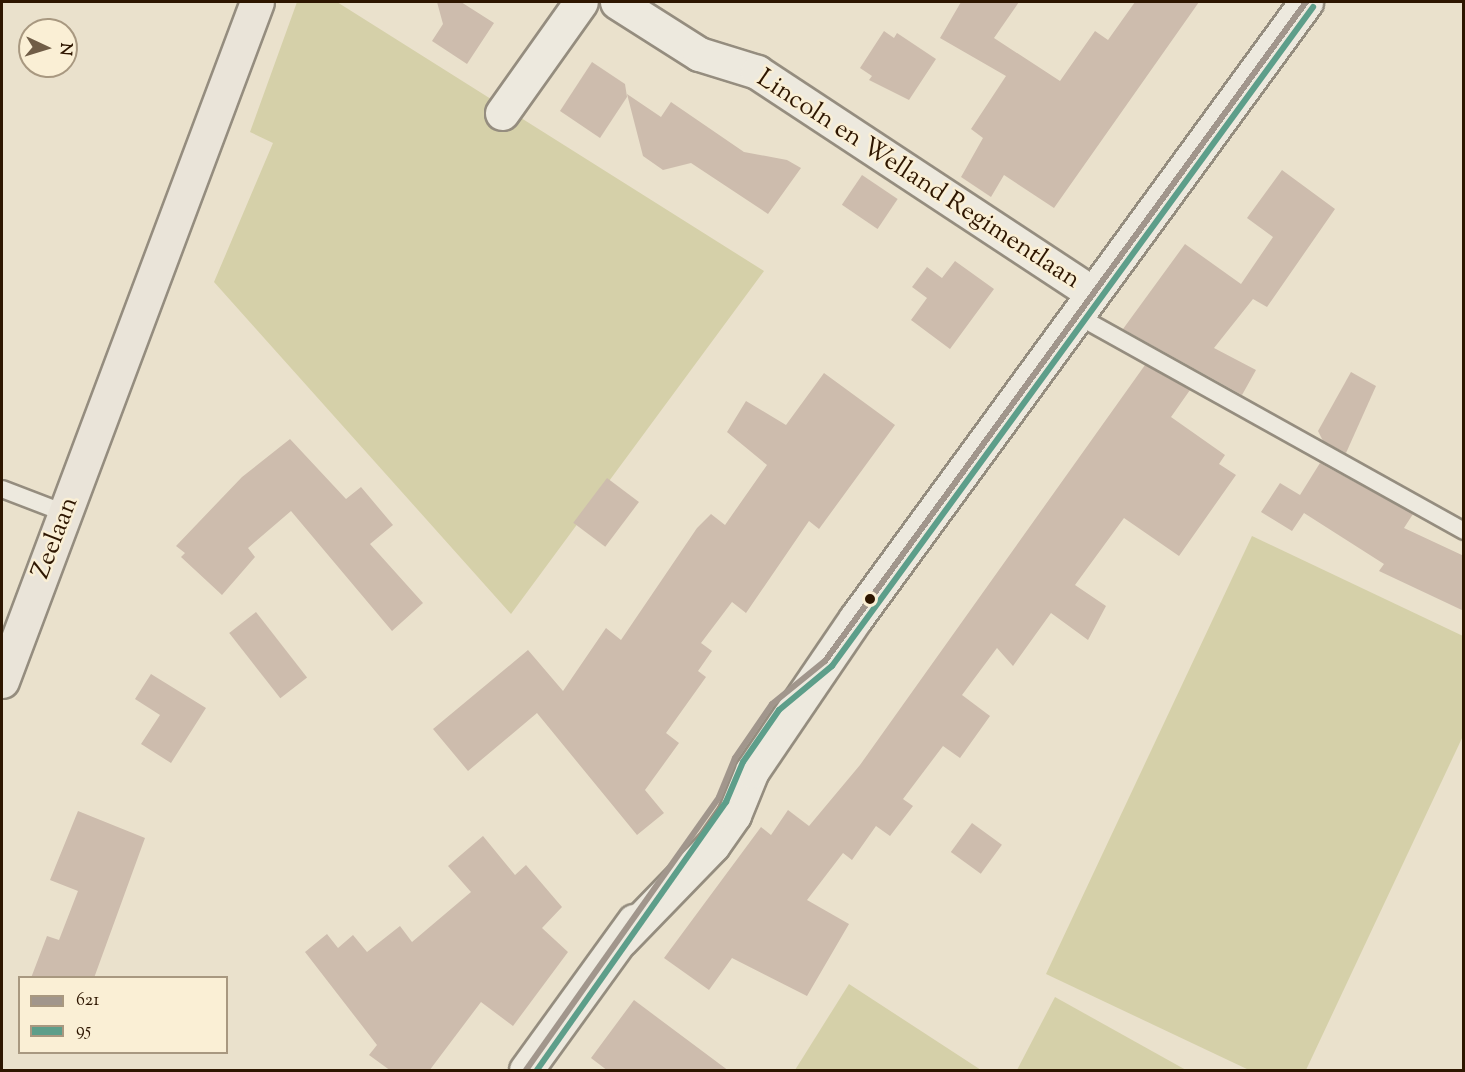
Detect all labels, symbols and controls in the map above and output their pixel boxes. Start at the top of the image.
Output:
north arrow [18,18,78,78]
text: N [53,42,76,56]
street label: Lincoln en Welland Regimentlaan [750,64,1086,296]
street label: Zeelaan [26,493,86,583]
unlabelled marker [864,593,876,605]
legend [18,976,228,1054]
text: 621 [76,988,99,1014]
text: 95 [76,1018,91,1044]

